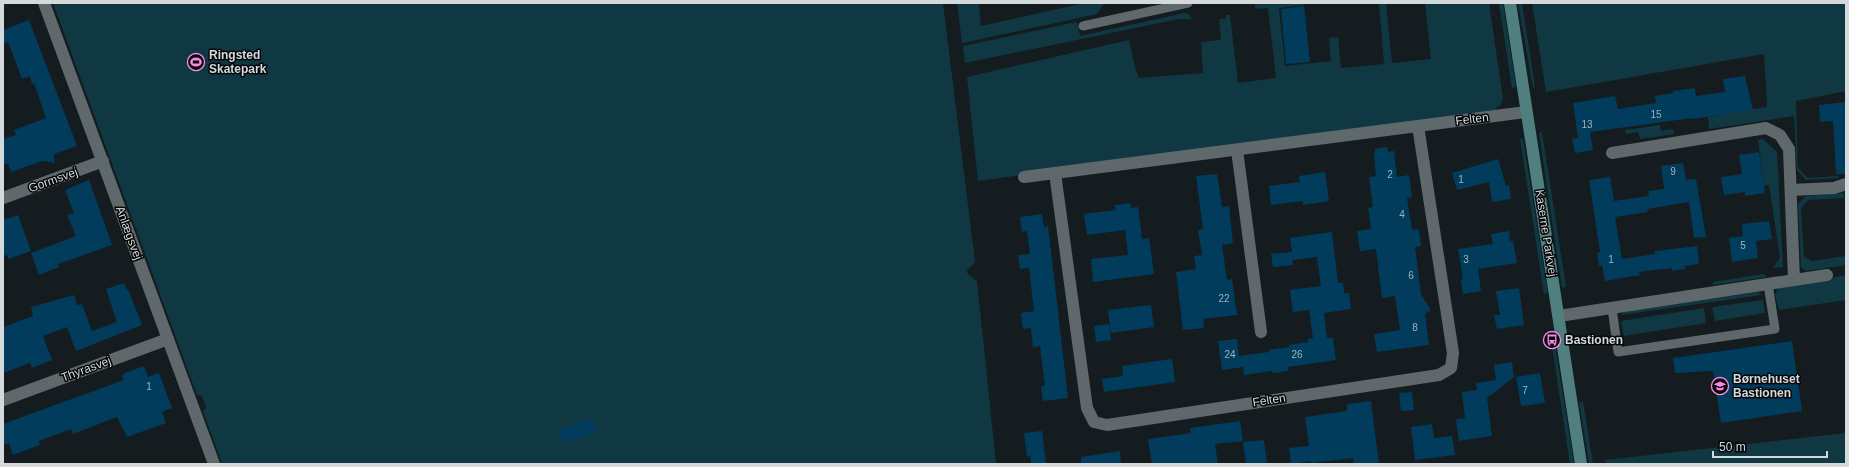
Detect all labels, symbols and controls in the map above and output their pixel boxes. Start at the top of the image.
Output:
place label: Ringsted Skatepark [209,48,267,76]
sports icon: Ringsted Skatepark [186,52,206,72]
house number: 15 [1650,109,1662,120]
street label: Felten [1455,110,1489,128]
house number: 13 [1581,119,1593,130]
street label: Gormsvej [26,165,80,195]
house number: 9 [1670,166,1676,177]
house number: 2 [1387,169,1393,180]
house number: 1 [1458,174,1464,185]
street label: Kaserne Parkvej [1532,188,1560,278]
street label: Anlægsvej [113,204,145,262]
house number: 4 [1399,209,1405,220]
house number: 5 [1740,240,1746,251]
house number: 3 [1463,254,1469,265]
house number: 1 [1608,254,1614,265]
house number: 6 [1408,270,1414,281]
house number: 22 [1218,293,1230,304]
house number: 8 [1412,322,1418,333]
bus stop icon: Bastionen [1542,330,1562,350]
place label: Bastionen [1565,333,1623,347]
house number: 24 [1224,349,1236,360]
house number: 26 [1291,349,1303,360]
street label: Thyrasvej [59,354,113,384]
place label: Børnehuset Bastionen [1733,372,1800,400]
school or university icon: Børnehuset Bastionen [1710,376,1730,396]
house number: 1 [146,381,152,392]
house number: 7 [1522,385,1528,396]
street label: Felten [1251,390,1287,410]
scale bar [1713,433,1827,459]
text: 50 m [1719,440,1746,454]

